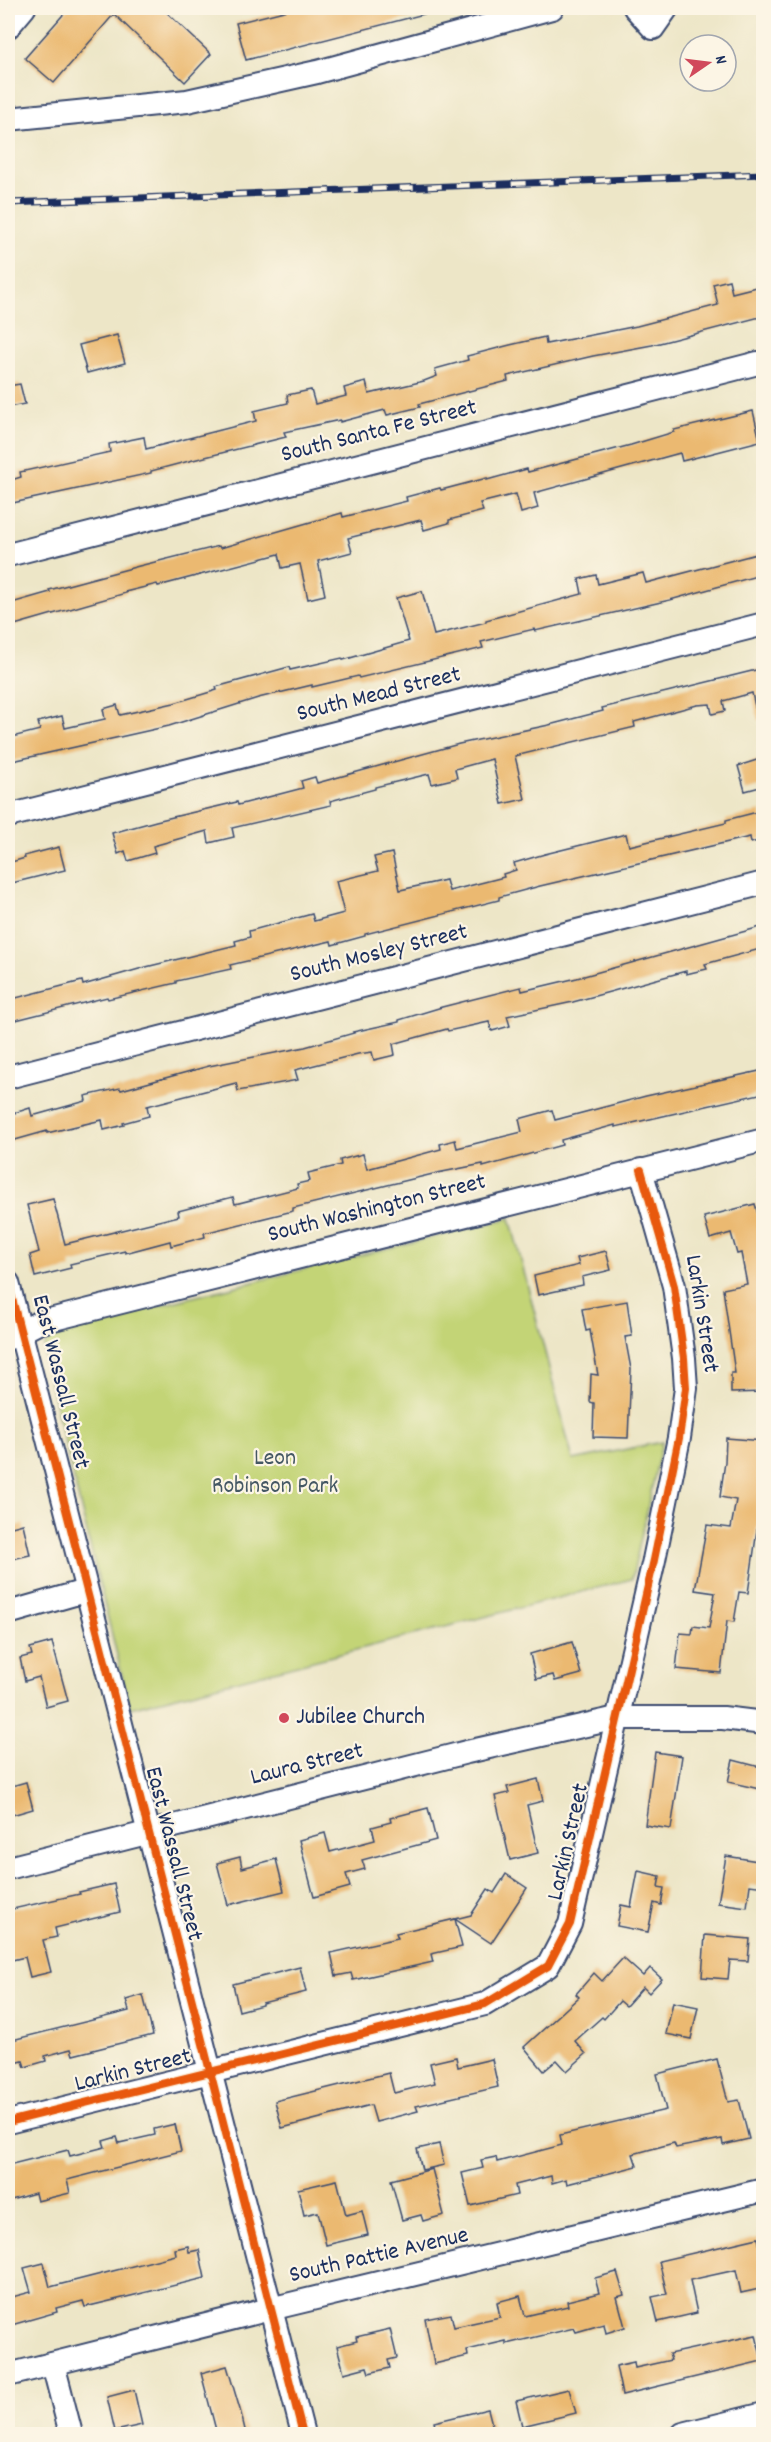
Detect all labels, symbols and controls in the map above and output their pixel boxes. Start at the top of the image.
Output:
north arrow [678,33,738,93]
text: N [708,53,732,67]
street label: South Santa Fe Street [278,391,481,473]
street label: South Mead Street [293,658,465,732]
street label: South Mosley Street [287,916,471,992]
street label: South Washington Street [264,1165,490,1253]
street label: Larkin Street [675,1253,727,1376]
street label: East Wassall Street [22,1291,98,1473]
park label: Leon Robinson Park [212,1442,338,1504]
place label: Jubilee Church [296,1701,425,1735]
marker: Jubilee Church [277,1711,291,1725]
street label: Laura Street [247,1735,367,1795]
street label: East Wassall Street [135,1763,211,1945]
street label: Larkin Street [539,1780,599,1904]
street label: Larkin Street [71,2040,195,2102]
street label: South Pattie Avenue [286,2219,472,2293]

